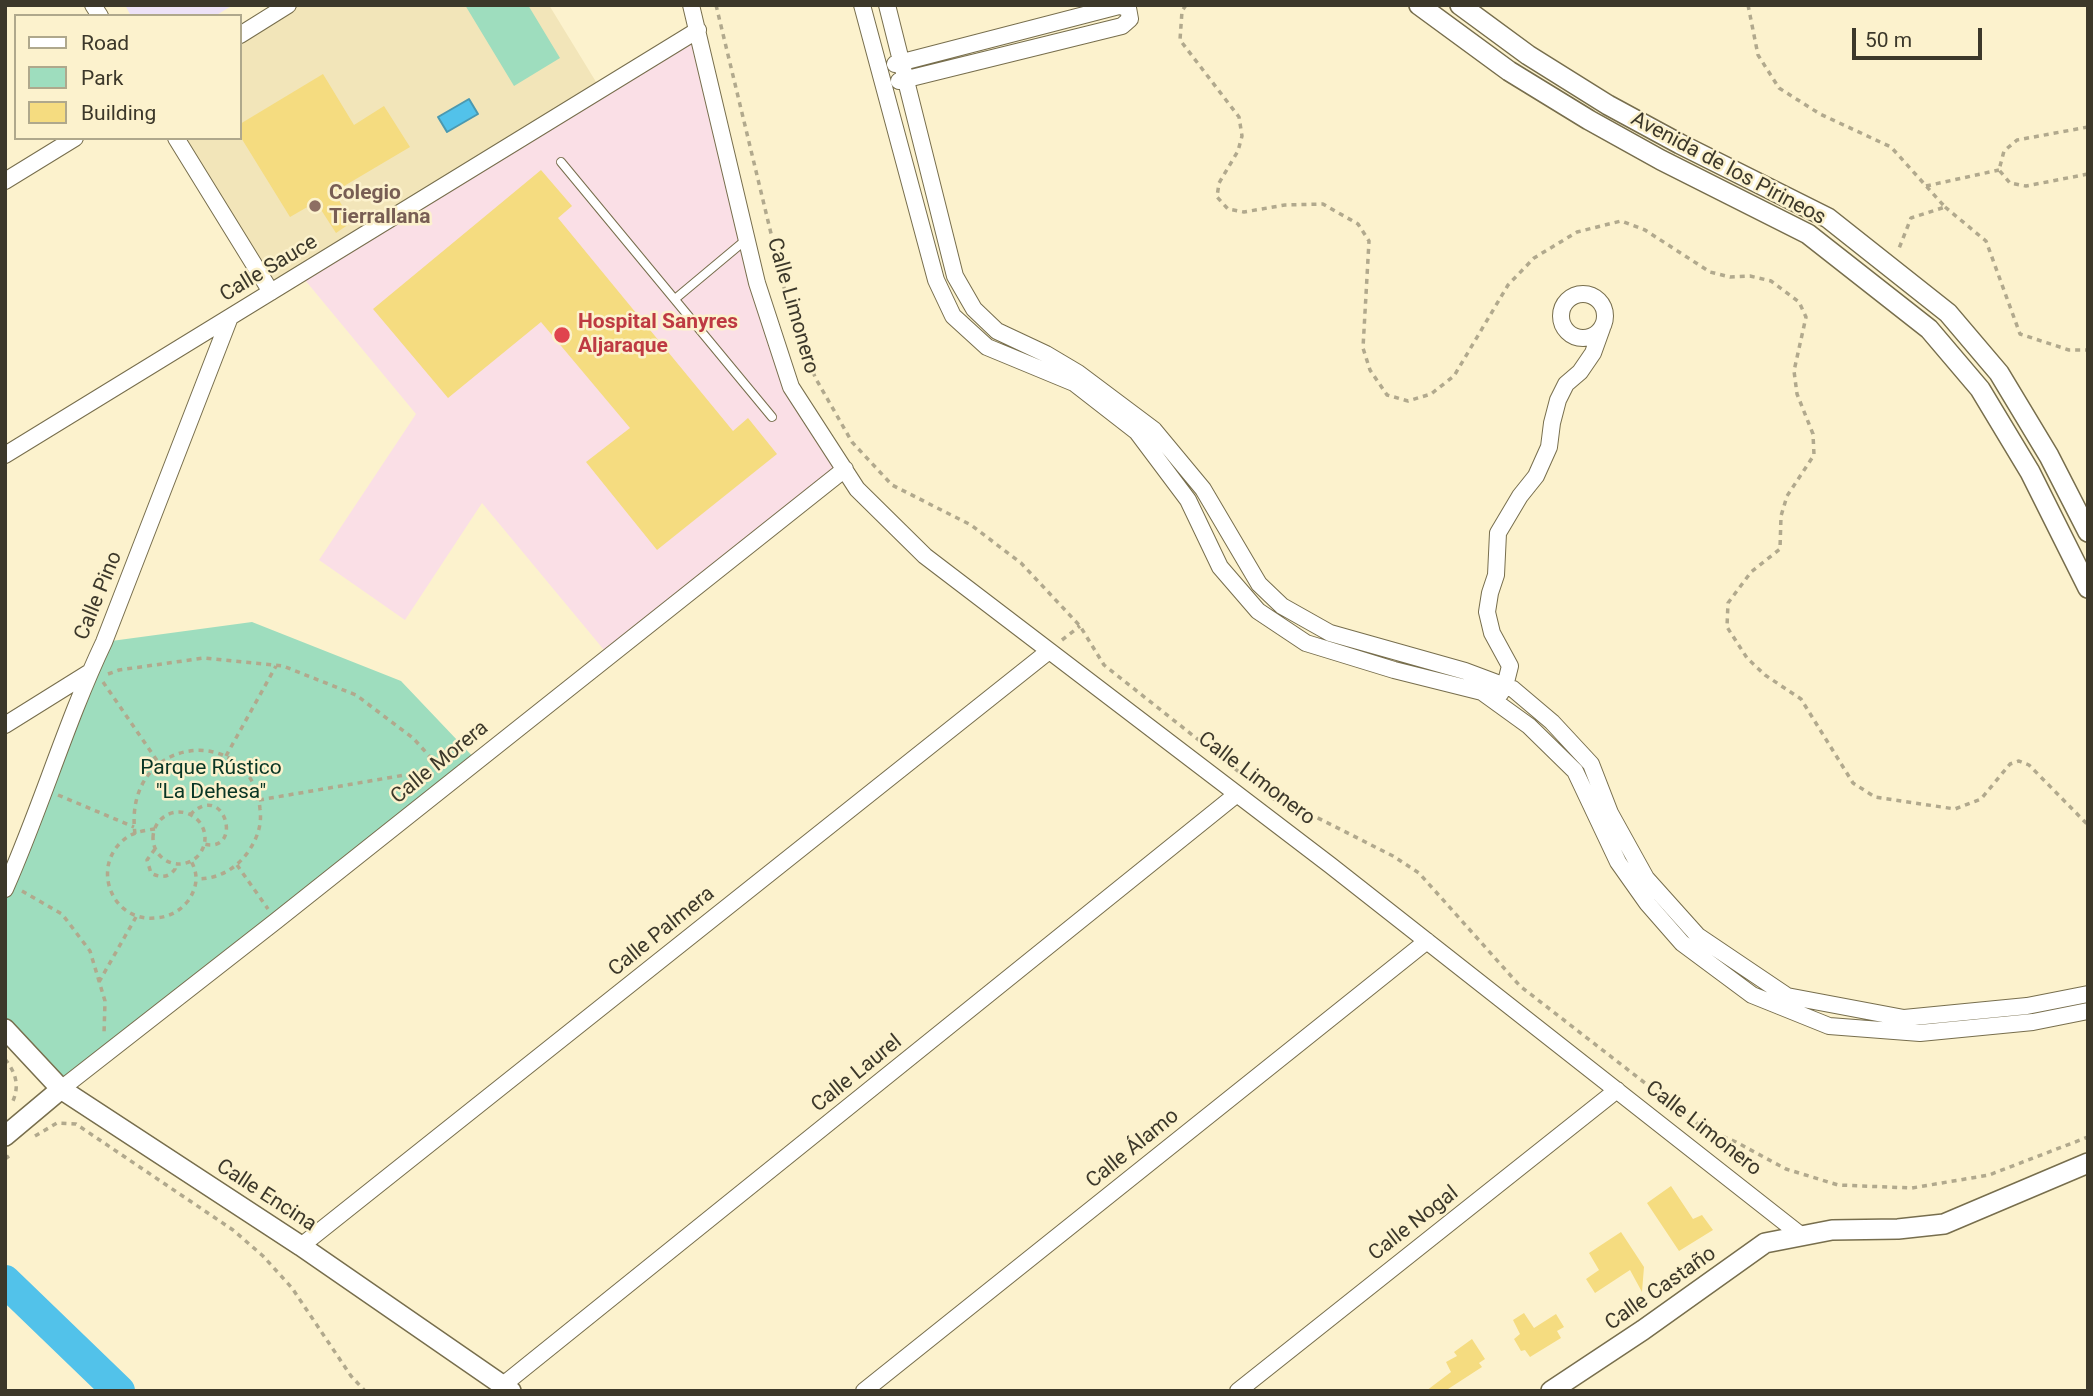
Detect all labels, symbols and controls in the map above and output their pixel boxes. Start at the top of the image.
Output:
legend [14,14,242,140]
scale bar [1855,14,1984,58]
text: 50 m [1865,28,1912,52]
text: Road [81,31,129,55]
text: Park [81,66,123,90]
text: Building [81,101,156,125]
street label: Avenida de los Pirineos [1626,107,1830,231]
place label: Colegio Tierrallana [329,181,431,231]
marker: Colegio Tierrallana [307,198,323,214]
street label: Calle Sauce [216,230,322,308]
street label: Calle Limonero [761,235,823,377]
place label: Hospital Sanyres Aljaraque [578,310,738,360]
marker: Hospital Sanyres Aljaraque [552,325,572,345]
street label: Calle Pino [70,548,128,644]
street label: Calle Morera [386,716,494,810]
street label: Calle Limonero [1192,727,1320,831]
park label: Parque Rústico "La Dehesa" [140,756,282,806]
street label: Calle Palmera [604,882,720,982]
street label: Calle Laurel [807,1030,907,1118]
street label: Calle Limonero [1640,1076,1766,1182]
street label: Calle Álamo [1081,1104,1185,1194]
street label: Calle Encina [211,1154,321,1238]
street label: Calle Nogal [1364,1181,1464,1267]
street label: Calle Castaño [1601,1242,1721,1336]

